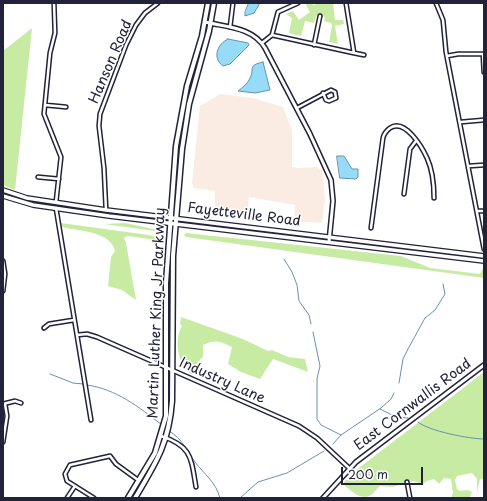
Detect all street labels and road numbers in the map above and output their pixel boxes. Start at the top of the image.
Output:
street label: Hanson Road [86,18,136,106]
street label: Fayetteville Road [186,200,302,230]
street label: Martin Luther King Jr Parkway [145,207,169,419]
street label: Industry Lane [176,355,268,407]
street label: East Cornwallis Road [351,356,475,454]

